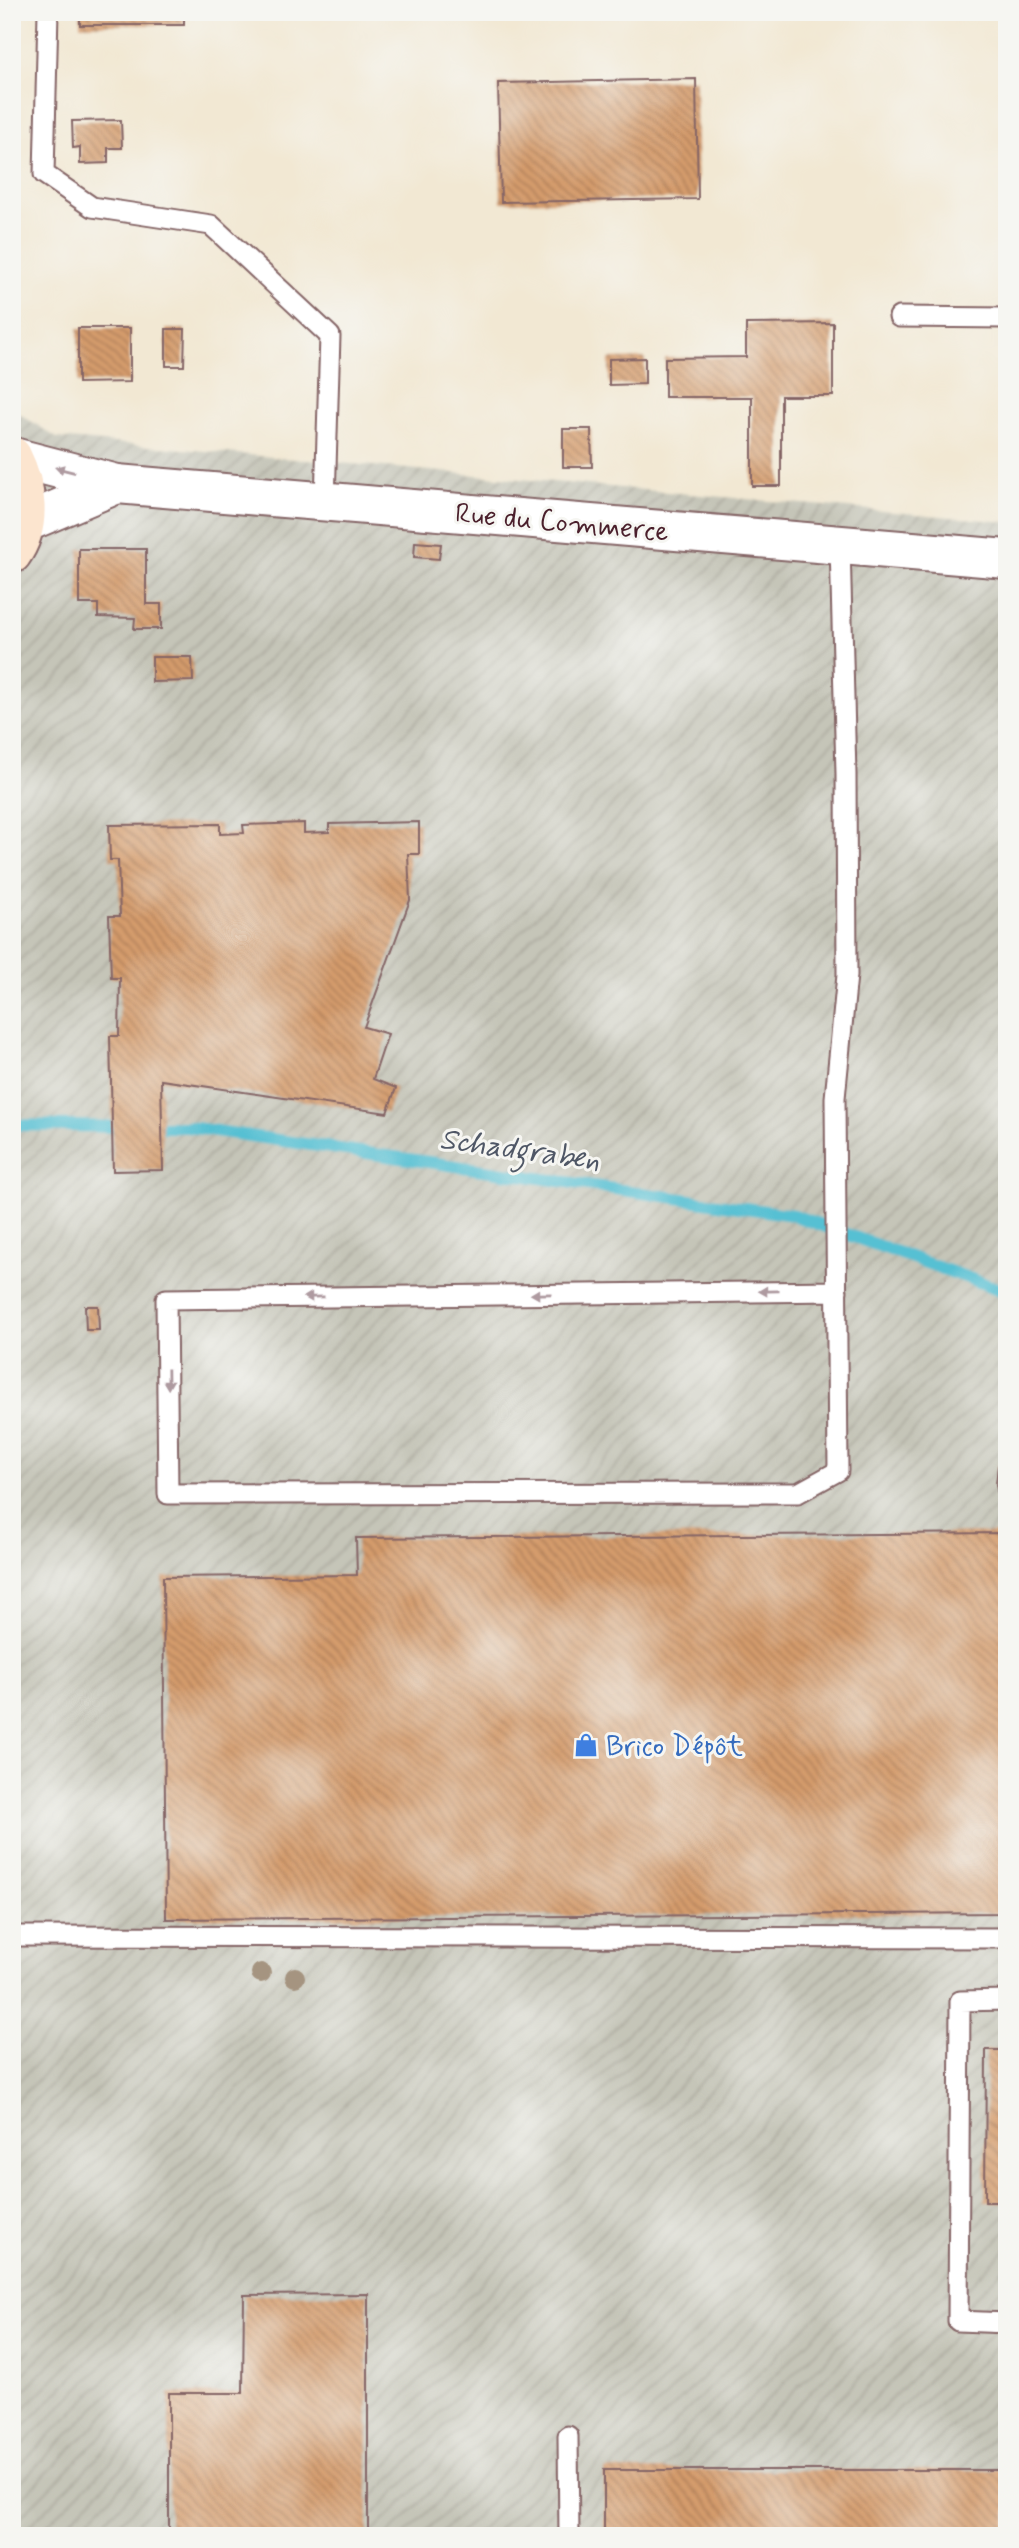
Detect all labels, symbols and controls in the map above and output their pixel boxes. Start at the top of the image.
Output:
one-way arrow [54,465,75,475]
street label: Rue du Commerce [453,496,670,551]
water label: Schadgraben [437,1120,602,1185]
one-way arrow [757,1286,779,1297]
one-way arrow [530,1289,552,1300]
one-way arrow [302,1291,324,1303]
one-way arrow [162,1369,173,1391]
place label: Brico Dépôt [606,1729,744,1766]
shop icon: Brico Dépôt [572,1731,600,1759]

